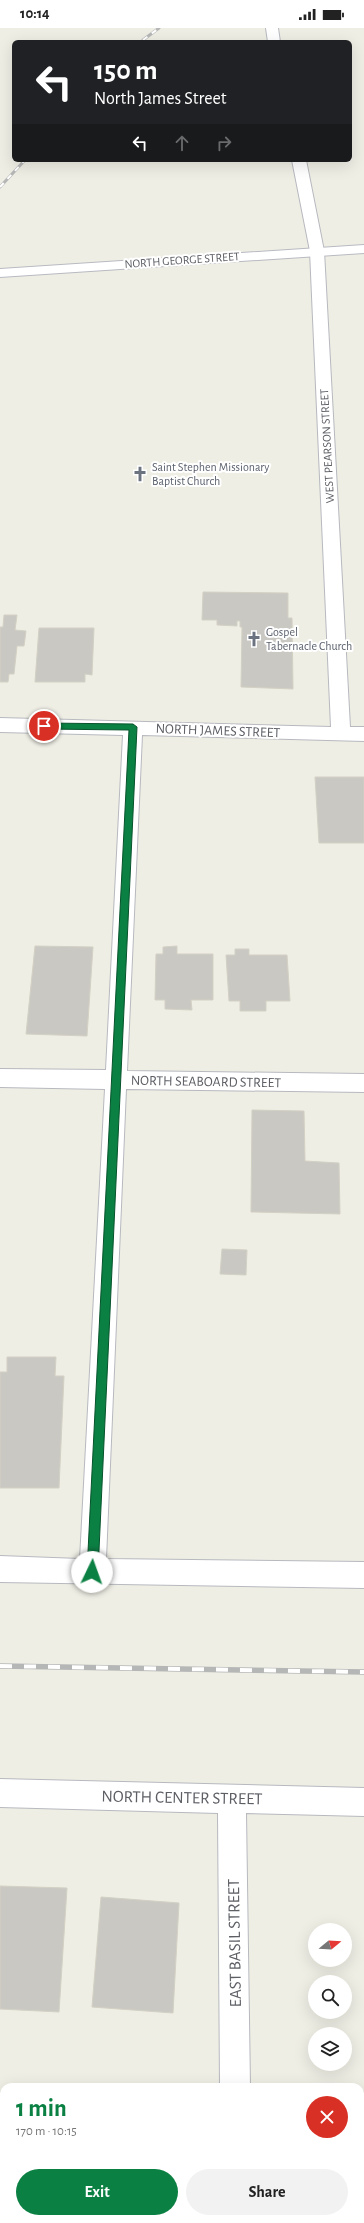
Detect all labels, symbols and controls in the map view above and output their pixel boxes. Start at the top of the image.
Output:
text: 10:14 [20,6,50,21]
icon: left [28,56,80,108]
text: 150 m [94,57,158,85]
text: North James Street [94,90,227,108]
icon: left [129,132,151,154]
icon: ahead [171,132,193,154]
icon: right [213,132,235,154]
street label: NORTH GEORGE STREET [124,250,240,270]
street label: WEST PEARSON STREET [318,388,336,503]
place label: Saint Stephen Missionary Baptist Church [152,461,269,487]
church icon: Saint Stephen Missionary Baptist Church [131,465,149,483]
place label: Gospel Tabernacle Church [266,626,352,652]
church icon: Gospel Tabernacle Church [245,630,263,648]
pin [27,709,61,743]
icon: arrive [33,715,55,737]
street label: NORTH JAMES STREET [155,722,281,740]
street label: NORTH SEABOARD STREET [131,1074,281,1090]
position arrow [71,1551,113,1593]
street label: NORTH CENTER STREET [101,1788,263,1807]
street label: EAST BASIL STREET [225,1879,244,2007]
north arrow [308,1923,352,1967]
map controls [308,1923,352,2071]
button: search [308,1975,352,2019]
button: layers [308,2027,352,2071]
button: close [306,2096,348,2138]
text: 1 min [16,2097,67,2121]
text: 170 m · 10:15 [16,2125,77,2138]
button: Exit [16,2169,178,2215]
button: Share [186,2169,348,2215]

